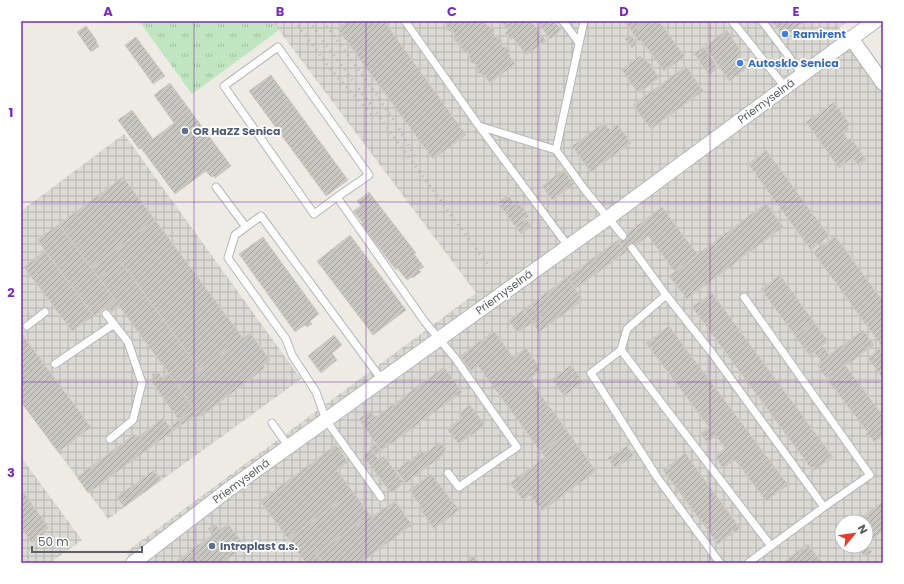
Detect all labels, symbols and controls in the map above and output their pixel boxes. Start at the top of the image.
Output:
text: A [103,2,113,21]
text: B [276,2,285,21]
text: C [447,2,457,21]
text: D [619,2,629,21]
text: E [792,2,800,21]
place label: Ramirent [793,26,846,42]
marker: Ramirent [780,29,790,39]
place label: Autosklo Senica [748,55,839,71]
marker: Autosklo Senica [735,58,745,68]
street label: Priemyselná [734,75,798,127]
text: 1 [9,103,13,122]
place label: OR HaZZ Senica [193,123,280,139]
marker: OR HaZZ Senica [180,126,190,136]
street label: Priemyselná [472,266,536,318]
text: 2 [7,283,15,302]
street label: Priemyselná [209,455,273,507]
text: 3 [7,463,15,482]
north arrow [834,514,874,554]
text: N [854,522,872,537]
scale bar [32,528,142,554]
text: 50 m [38,533,69,550]
place label: Introplast a.s. [220,538,298,554]
marker: Introplast a.s. [207,541,217,551]

